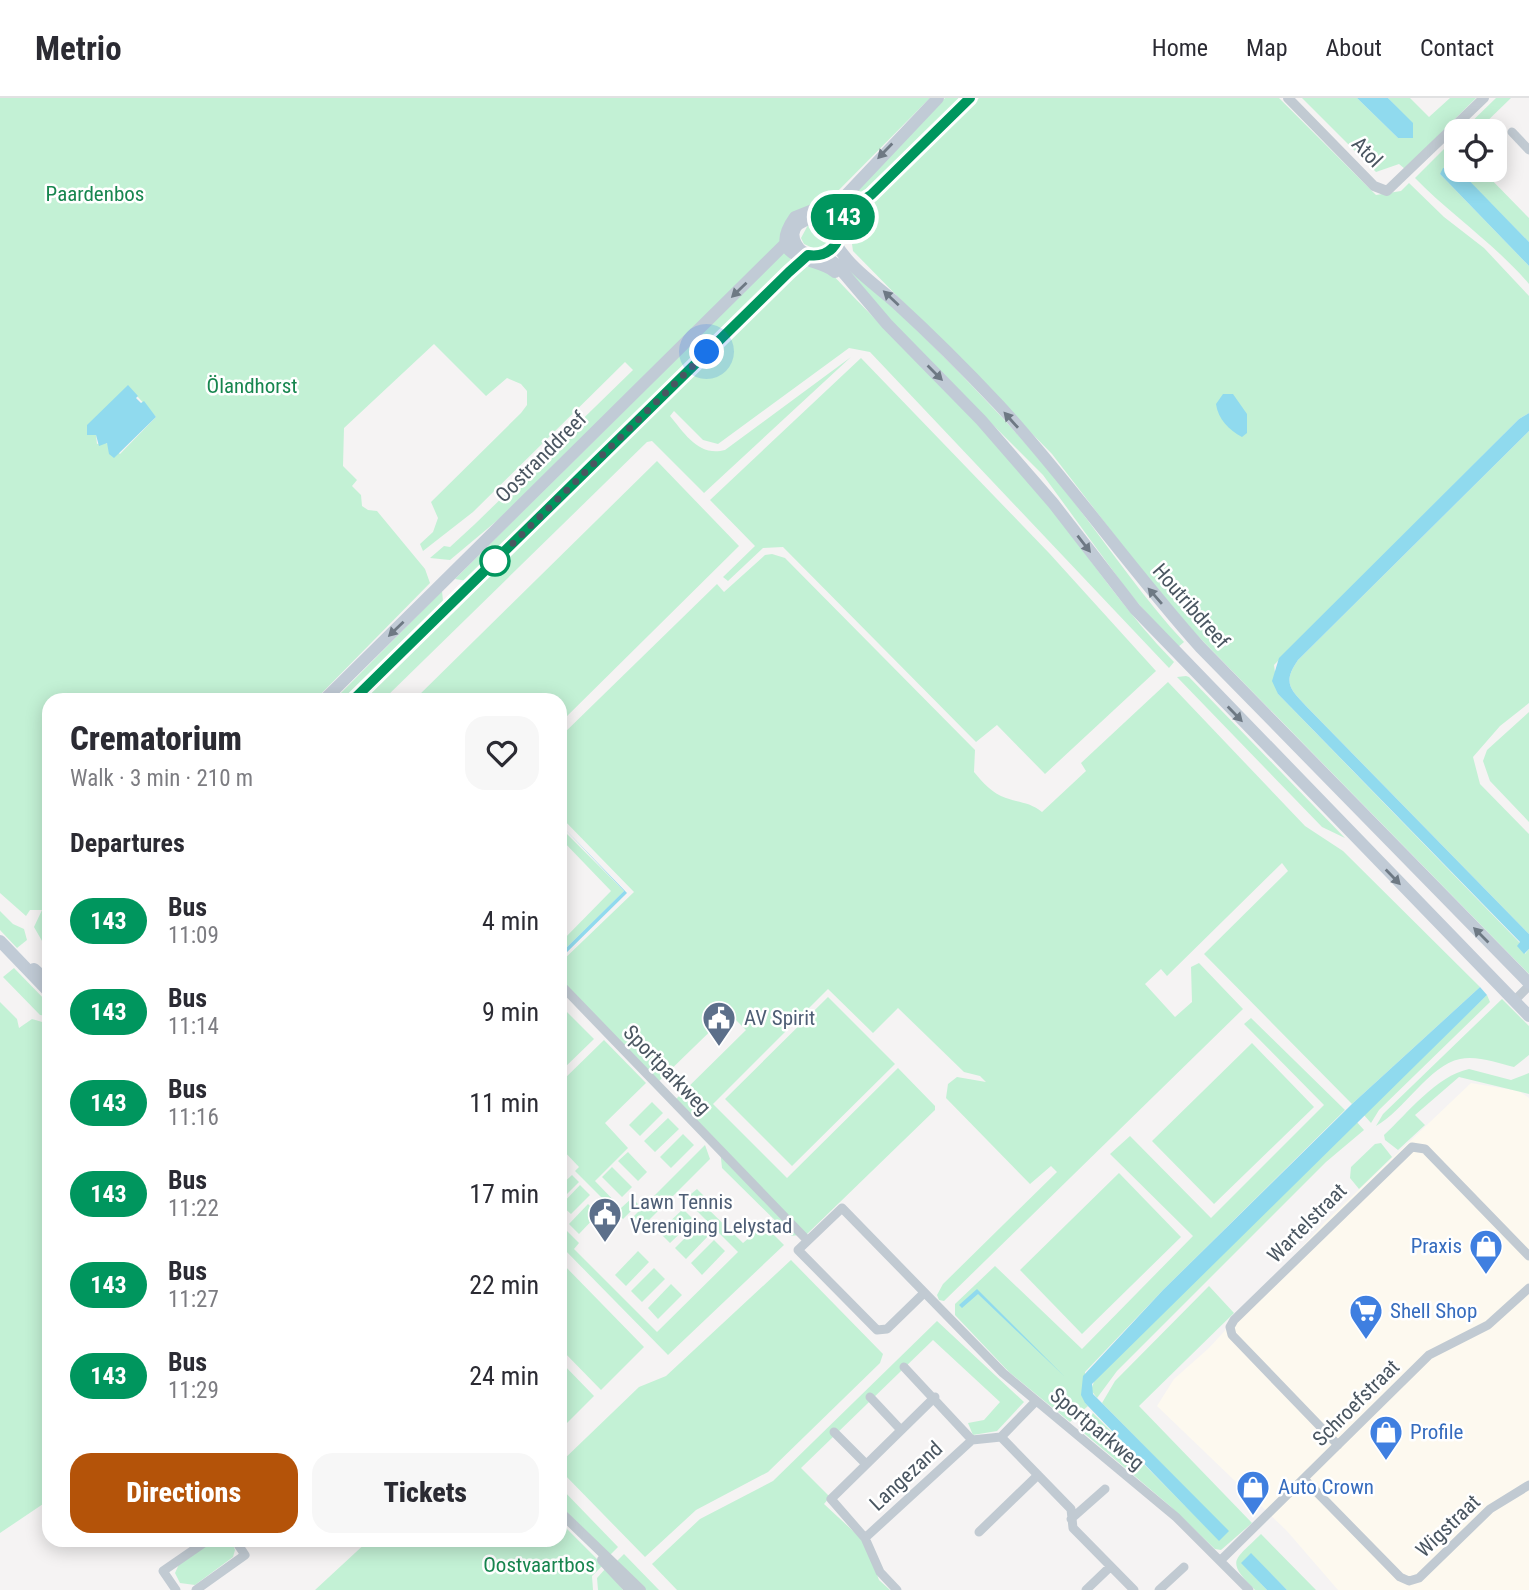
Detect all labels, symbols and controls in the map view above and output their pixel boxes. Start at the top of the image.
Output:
text: Metrio [35,29,122,68]
text: Home [1152,34,1208,62]
text: Map [1246,34,1288,62]
text: About [1326,34,1382,62]
text: Contact [1420,34,1494,62]
map controls [1444,119,1507,182]
button: locate [1444,119,1507,182]
street label: Atol [1347,132,1387,172]
one-way arrow [878,142,894,159]
park label: Paardenbos [46,182,144,206]
line badge: 143 [803,194,883,240]
text: 143 [825,203,861,231]
one-way arrow [730,282,747,299]
one-way arrow [882,290,900,306]
your location [689,334,724,369]
one-way arrow [926,364,942,381]
park label: Ölandhorst [207,374,297,398]
street label: Oostranddreef [491,406,592,507]
one-way arrow [1004,411,1020,428]
one-way arrow [1077,534,1092,552]
unlabelled marker [480,546,510,576]
street label: Houtribdreef [1148,559,1235,654]
one-way arrow [1147,588,1163,605]
one-way arrow [389,620,405,637]
one-way arrow [1226,705,1242,722]
button: heart [465,716,539,790]
text: Crematorium [70,719,242,758]
text: Walk · 3 min · 210 m [70,765,253,792]
text: Departures [70,828,185,858]
one-way arrow [1385,869,1402,886]
text: Bus [168,892,207,922]
text: 4 min [482,906,539,936]
text: 143 [90,907,127,935]
text: 11:09 [168,922,219,949]
one-way arrow [1473,926,1490,943]
text: Bus [168,983,207,1013]
text: 9 min [482,997,539,1027]
text: 143 [90,998,127,1026]
public building icon: AV Spirit [700,999,738,1048]
place label: AV Spirit [744,1006,815,1030]
text: 11:14 [168,1013,219,1040]
street label: Sportparkweg [618,1020,716,1120]
text: Bus [168,1074,207,1104]
text: 11 min [469,1088,539,1118]
text: 143 [90,1089,127,1117]
text: 11:16 [168,1104,219,1131]
text: Bus [168,1165,207,1195]
text: 17 min [469,1179,539,1209]
street label: Wartelstraat [1263,1179,1351,1267]
text: 143 [90,1180,127,1208]
place label: Lawn Tennis Vereniging Lelystad [630,1190,792,1238]
text: 11:22 [168,1195,219,1222]
public building icon: Lawn Tennis Vereniging Lelystad [586,1195,624,1244]
shop icon: Praxis [1467,1227,1505,1276]
place label: Praxis [1411,1234,1462,1258]
text: Bus [168,1256,207,1286]
text: 22 min [469,1270,539,1300]
text: 143 [90,1271,127,1299]
text: 11:27 [168,1286,219,1313]
supermarket icon: Shell Shop [1347,1292,1385,1341]
place label: Shell Shop [1390,1299,1477,1323]
text: Bus [168,1347,207,1377]
street label: Schroefstraat [1308,1355,1404,1451]
text: 24 min [469,1361,539,1391]
text: 143 [90,1362,127,1390]
text: 11:29 [168,1377,219,1404]
street label: Sportparkweg [1045,1383,1149,1475]
shop icon: Profile [1367,1413,1405,1462]
place label: Profile [1410,1420,1463,1444]
street label: Langezand [865,1436,947,1516]
button: Directions [70,1453,298,1533]
button: Tickets [312,1453,539,1533]
shop icon: Auto Crown [1234,1468,1272,1517]
place label: Auto Crown [1278,1475,1374,1499]
street label: Wigstraat [1411,1490,1485,1562]
park label: Oostvaartbos [483,1553,595,1577]

